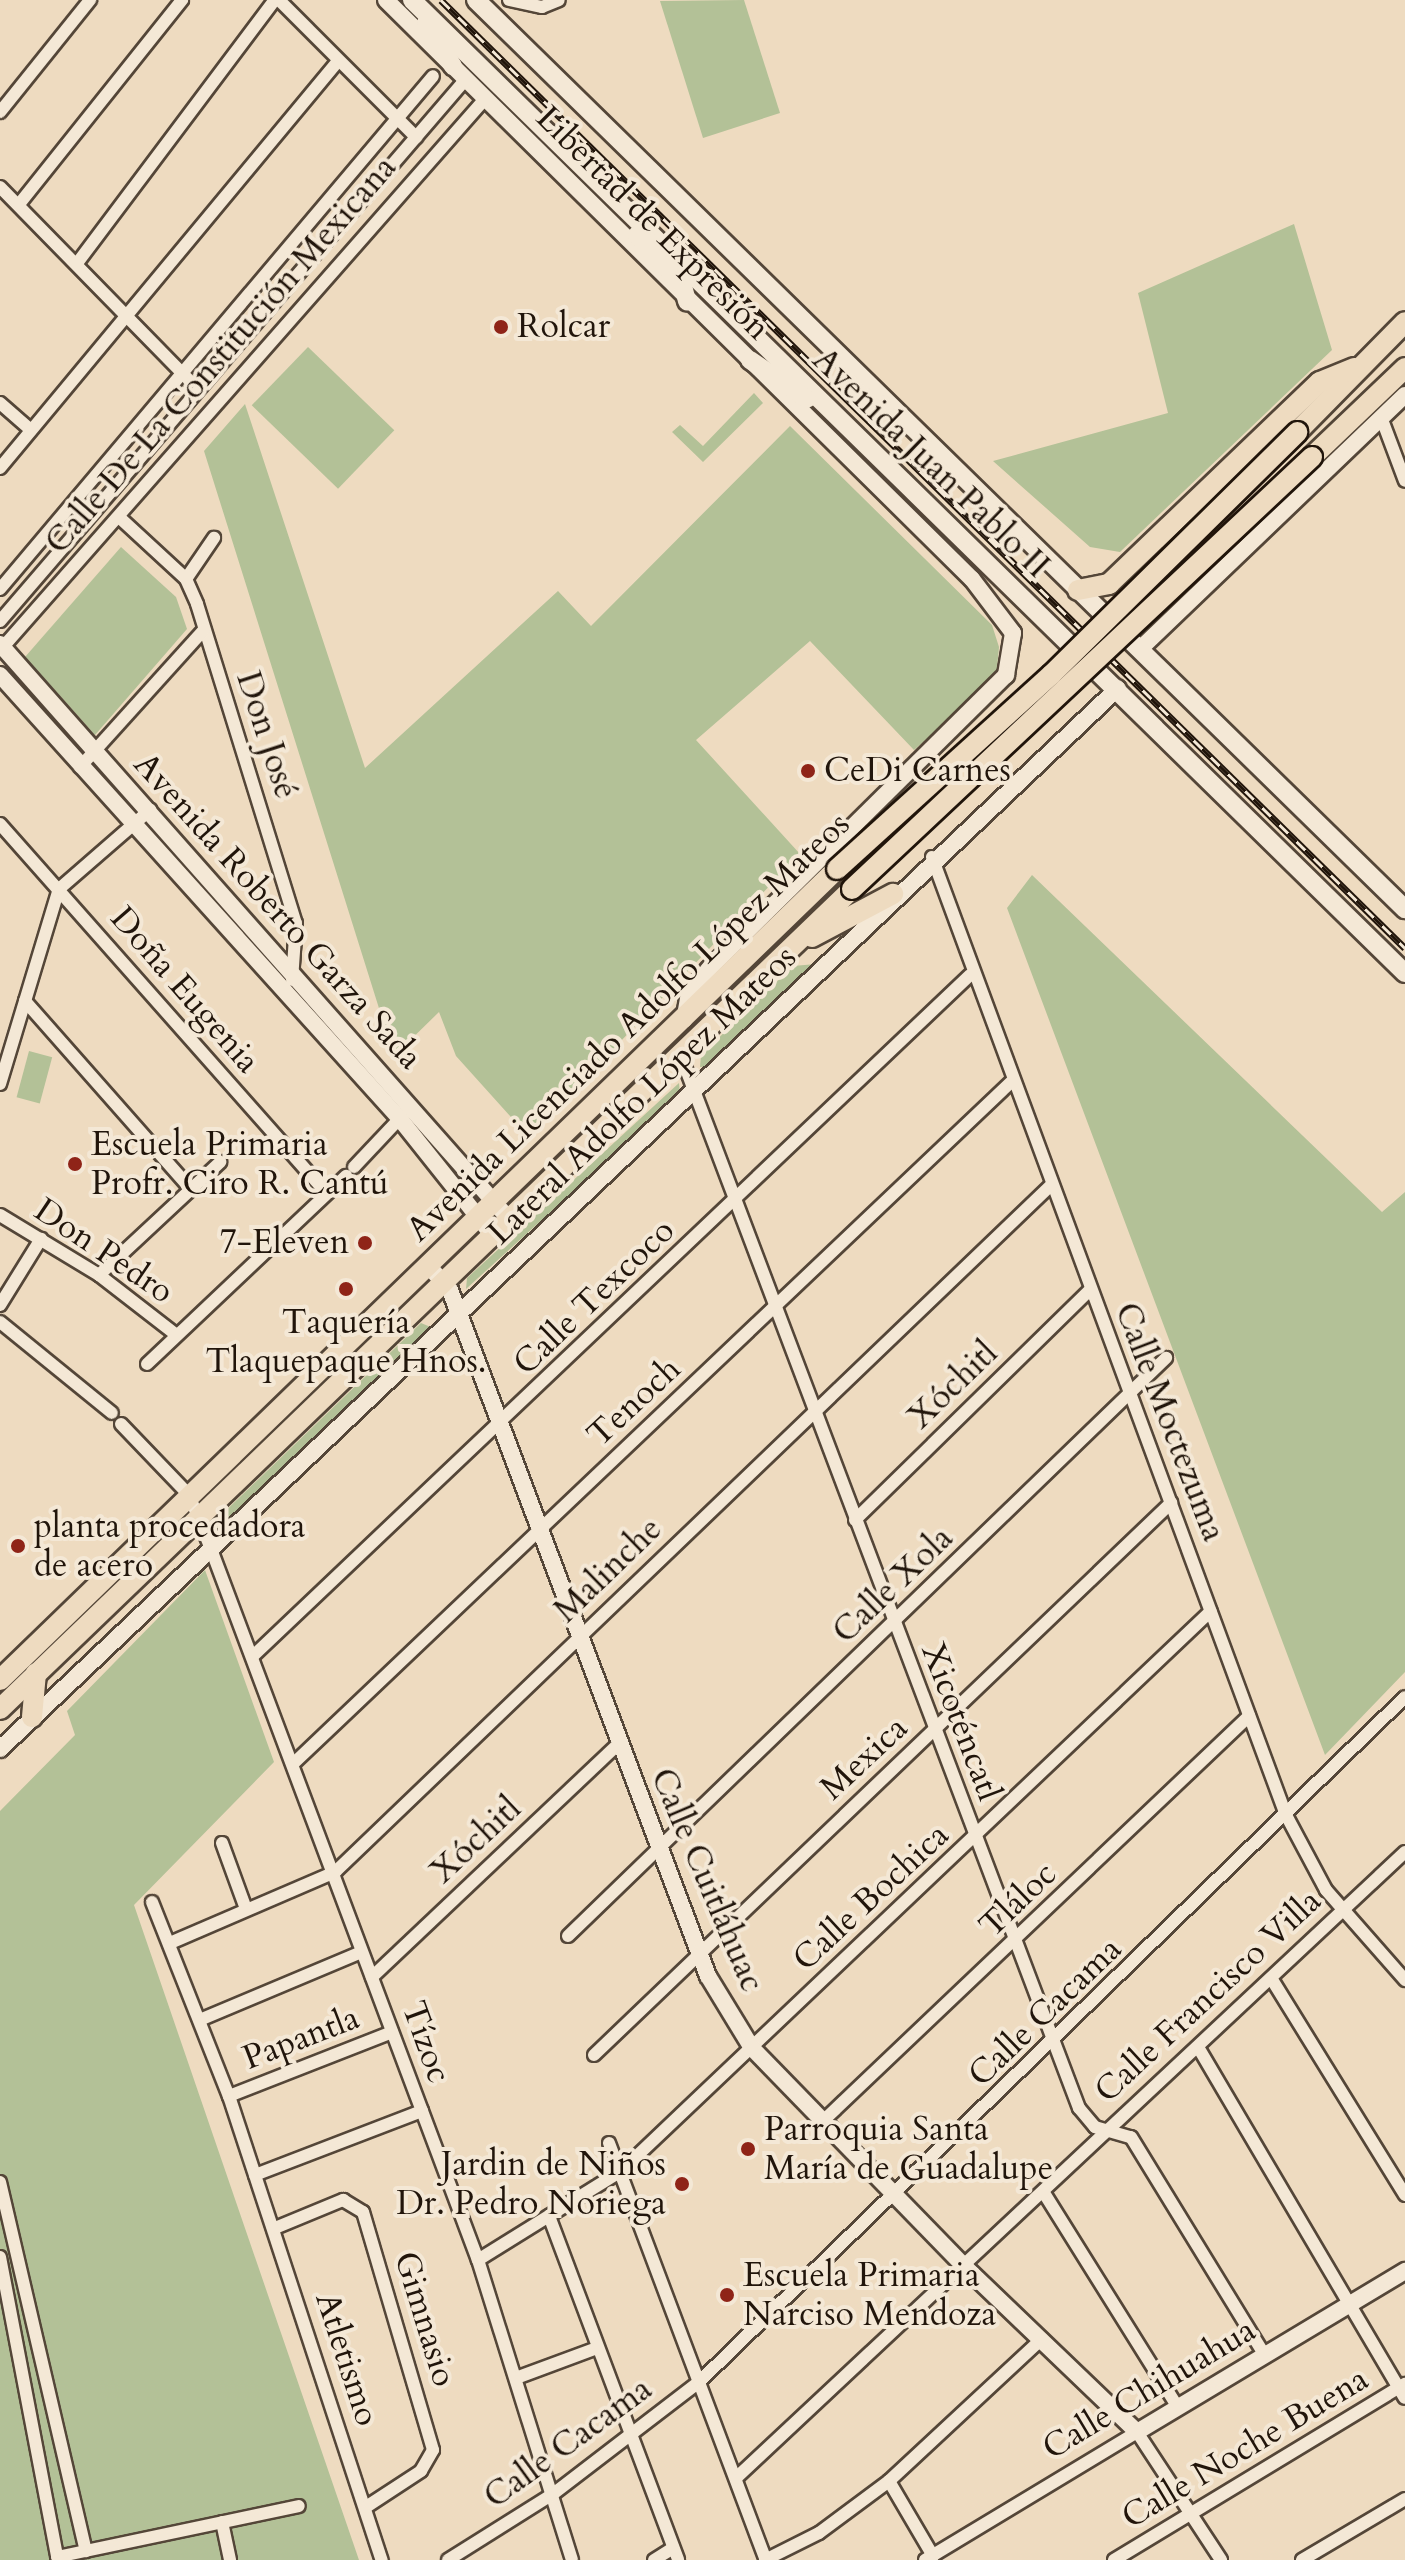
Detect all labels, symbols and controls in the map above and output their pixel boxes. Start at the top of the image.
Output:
street label: Libertad de Expresión [528,98,778,348]
street label: Calle De La Constitución Mexicana [37,148,405,562]
place label: Rolcar [517,307,610,347]
marker: Rolcar [492,318,510,336]
street label: Avenida Juan Pablo II [804,339,1058,587]
street label: Don José [227,666,307,804]
street label: Avenida Roberto Garza Sada [125,744,431,1078]
place label: CeDi Carnes [824,751,1011,791]
marker: CeDi Carnes [799,762,817,780]
street label: Avenida Licenciado Adolfo López Mateos [398,804,858,1250]
street label: Doña Eugenia [102,899,268,1081]
street label: Lateral Adolfo López Mateos [479,937,805,1253]
place label: Escuela Primaria Profr. Ciro R. Cantú [91,1124,389,1204]
marker: Escuela Primaria Profr. Ciro R. Cantú [66,1155,84,1173]
street label: Don Pedro [27,1190,181,1312]
street label: Calle Texcoco [505,1210,683,1384]
place label: 7-Eleven [219,1223,349,1263]
marker: 7-Eleven [356,1234,374,1252]
marker: Taquería Tlaquepaque Hnos. [337,1280,355,1298]
street label: Calle Moctezuma [1106,1297,1234,1547]
place label: Taquería Tlaquepaque Hnos. [206,1302,486,1382]
street label: Xóchitl [900,1333,1006,1437]
street label: Tenoch [579,1349,689,1455]
place label: planta procedadora de acero [34,1506,306,1586]
street label: Malinche [546,1509,670,1631]
street label: Calle Xola [825,1518,961,1652]
marker: planta procedadora de acero [9,1537,27,1555]
street label: Xicoténcatl [912,1638,1010,1806]
street label: Mexica [812,1708,916,1808]
street label: Calle Cuitláhuac [642,1762,772,1998]
street label: Xóchitl [423,1788,529,1892]
street label: Calle Bochica [785,1815,957,1979]
street label: Tláloc [971,1854,1065,1946]
street label: Calle Francisco Villa [1086,1881,1330,2111]
street label: Calle Cacama [960,1929,1130,2095]
street label: Tízoc [393,1996,459,2088]
street label: Papantla [237,1997,365,2079]
place label: Parroquia Santa María de Guadalupe [764,2109,1053,2188]
marker: Parroquia Santa María de Guadalupe [739,2140,757,2158]
place label: Jardin de Niños Dr. Pedro Noriega [396,2144,666,2224]
marker: Jardin de Niños Dr. Pedro Noriega [673,2175,691,2193]
street label: Gimnasio [385,2247,465,2391]
place label: Escuela Primaria Narciso Mendoza [743,2255,996,2334]
marker: Escuela Primaria Narciso Mendoza [718,2286,736,2304]
street label: Atletismo [306,2287,388,2431]
street label: Calle Chihuahua [1035,2310,1263,2468]
street label: Calle Noche Buena [1115,2358,1375,2538]
street label: Calle Cacama [476,2369,660,2517]

